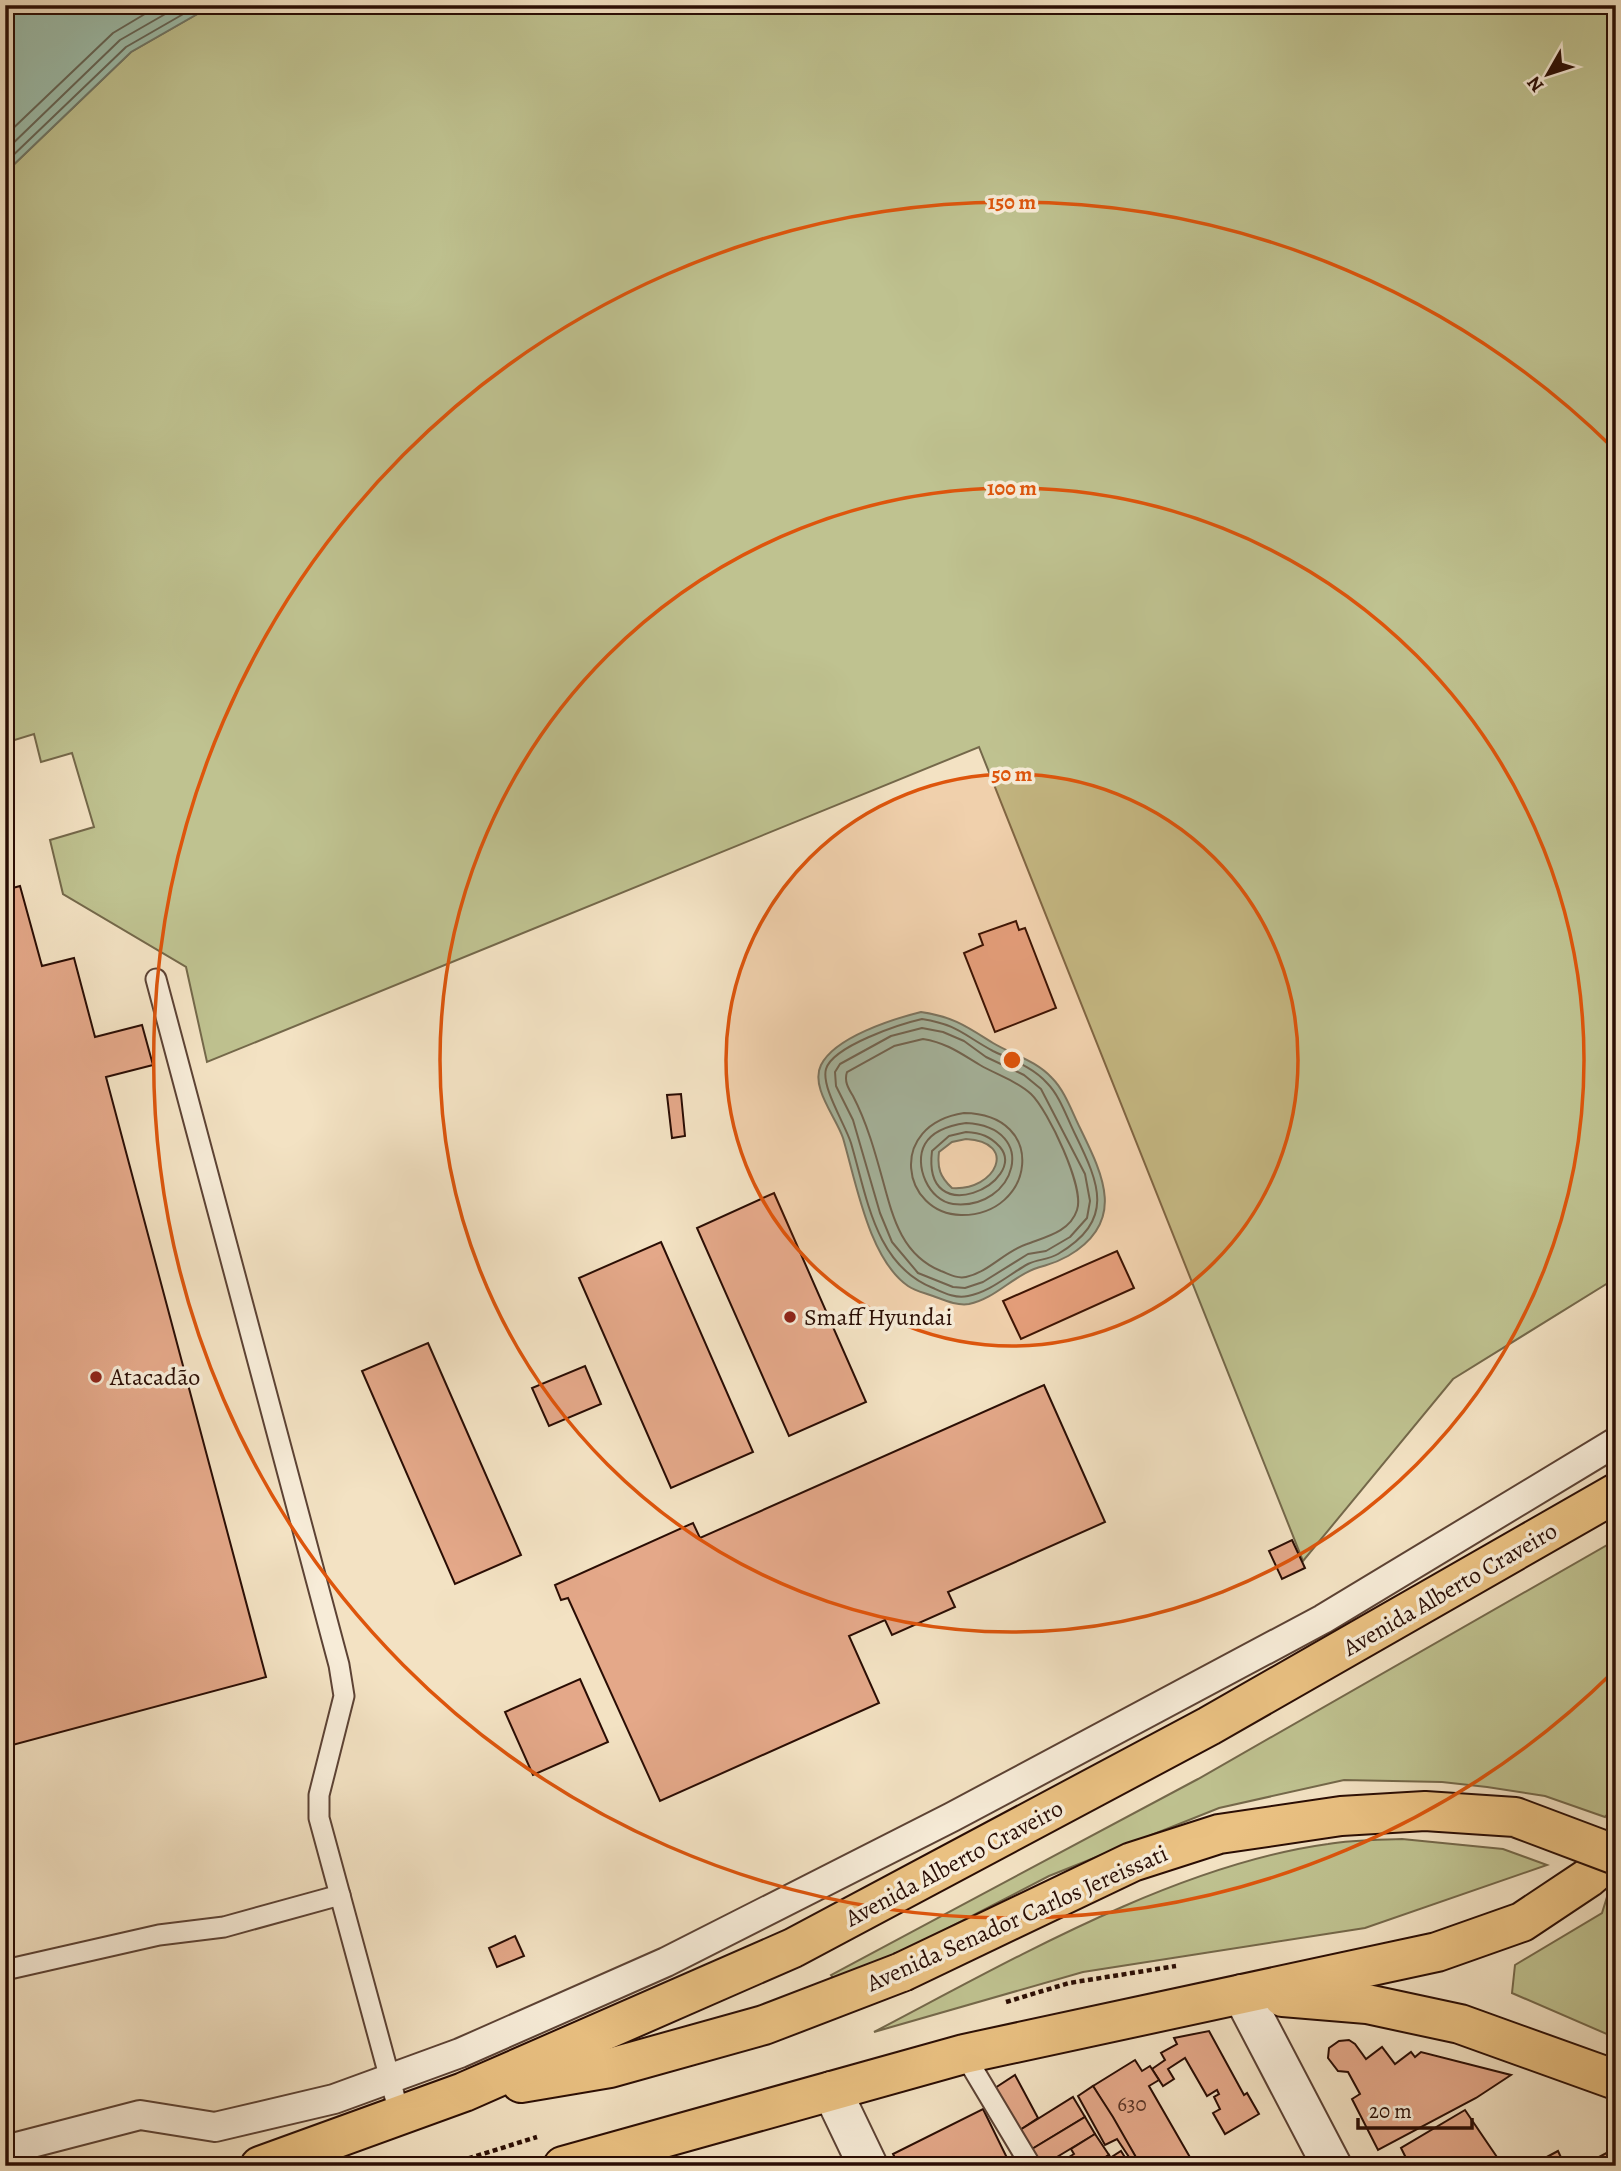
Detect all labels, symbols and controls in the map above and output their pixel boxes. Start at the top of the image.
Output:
north arrow [1512,38,1582,108]
text: N [1521,70,1550,98]
text: 150 m [988,188,1037,216]
text: 100 m [987,474,1037,502]
text: 50 m [992,760,1033,788]
centre of rings [1000,1048,1024,1072]
place label: Smaff Hyundai [804,1301,953,1333]
marker: Smaff Hyundai [782,1309,798,1325]
place label: Atacadão [109,1361,200,1393]
marker: Atacadão [88,1369,104,1385]
street label: Avenida Alberto Craveiro [1336,1515,1563,1664]
street label: Avenida Alberto Craveiro [839,1792,1069,1935]
street label: Avenida Senador Carlos Jereissati [861,1837,1173,1999]
scale bar [1358,2087,1472,2131]
house number: 630 [1117,2090,1147,2118]
text: 20 m [1369,2097,1412,2125]

